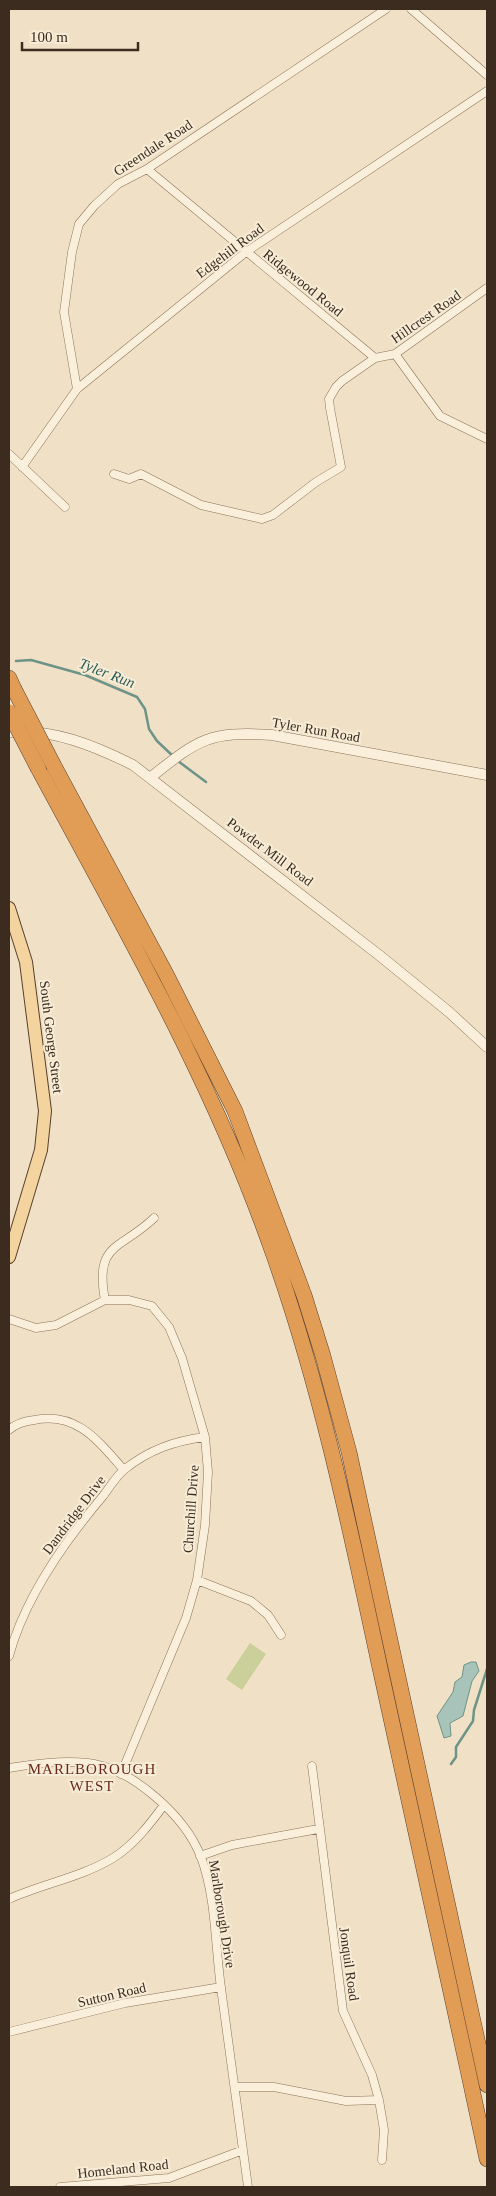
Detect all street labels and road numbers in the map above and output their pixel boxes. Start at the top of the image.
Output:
street label: Greendale Road [111,117,195,179]
street label: Edgehill Road [193,221,267,281]
street label: Ridgewood Road [260,246,346,320]
street label: Hillcrest Road [388,288,464,346]
street label: Tyler Run Road [271,715,361,745]
street label: Powder Mill Road [224,815,316,889]
street label: South George Street [37,980,65,1094]
street label: Churchill Drive [180,1464,202,1554]
street label: Dandridge Drive [40,1473,108,1557]
street label: Marlborough Drive [206,1859,238,1969]
street label: Jonquil Road [336,1926,362,2002]
street label: Sutton Road [76,1980,148,2010]
street label: Homeland Road [77,2157,169,2181]

